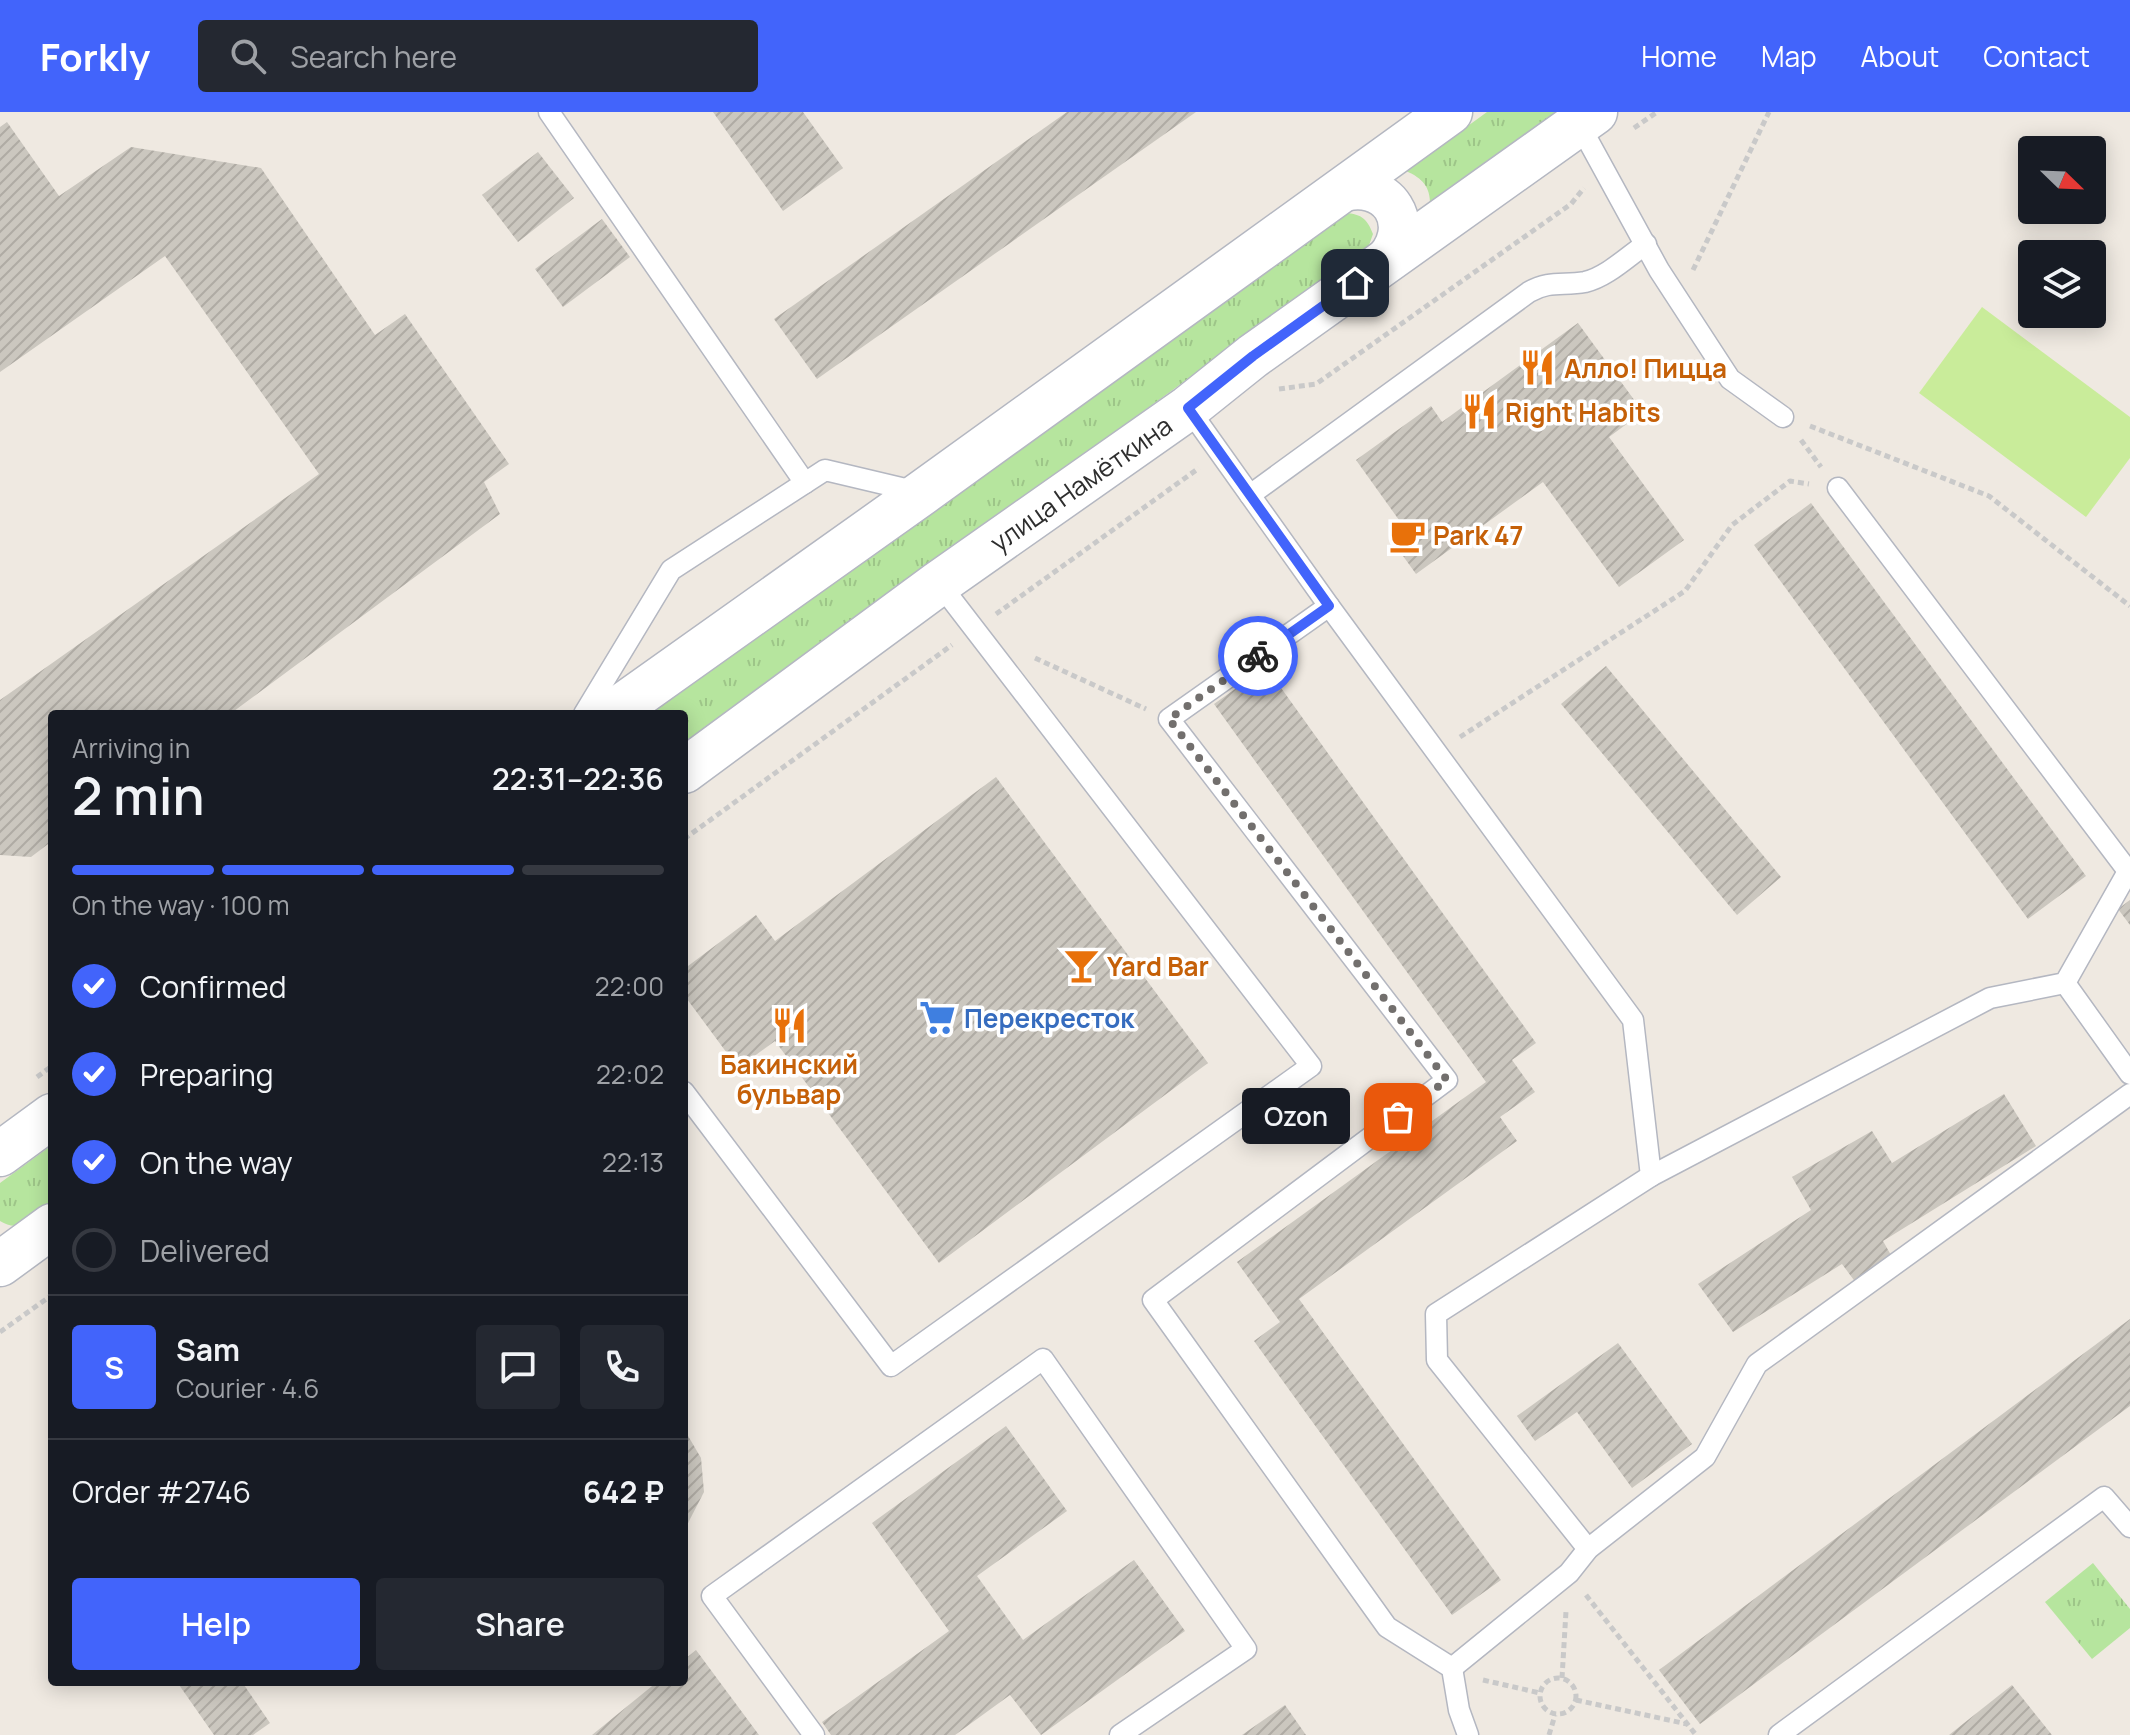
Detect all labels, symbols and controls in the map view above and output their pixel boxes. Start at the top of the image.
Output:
search box [198,20,758,92]
text: Forkly [40,30,150,82]
icon: search [226,34,270,78]
text: Search here [290,36,457,77]
text: Home [1641,37,1717,75]
text: Map [1761,37,1817,75]
text: About [1861,37,1939,75]
text: Contact [1983,37,2090,75]
north arrow [2018,136,2106,224]
map controls [2018,136,2106,328]
button: layers [2018,240,2106,328]
pin [1321,249,1389,317]
icon: home [1333,261,1377,305]
restaurant icon: Алло! Пицца [1519,349,1557,387]
place label: Алло! Пицца [1564,350,1727,386]
restaurant icon: Right Habits [1460,393,1498,431]
place label: Right Habits [1505,394,1661,430]
street label: улица Намёткина [983,407,1179,560]
cafe icon: Park 47 [1388,516,1426,554]
place label: Park 47 [1433,517,1524,553]
courier [1218,616,1298,696]
icon: bike [1236,634,1280,678]
text: Arriving in [72,730,190,766]
text: 22:31–22:36 [492,758,664,799]
text: 2 min [72,760,205,831]
text: On the way · 100 m [72,887,290,923]
bar icon: Yard Bar [1062,947,1100,985]
place label: Yard Bar [1107,948,1209,984]
icon: check [72,964,116,1008]
text: Confirmed [140,966,287,1007]
text: 22:00 [595,968,664,1004]
supermarket icon: Перекресток [919,999,957,1037]
place label: Перекресток [964,1000,1135,1036]
restaurant icon: Бакинский бульвар [770,1006,808,1044]
place label: Бакинский бульвар [720,1046,858,1112]
icon: check [72,1052,116,1096]
text: Preparing [140,1054,274,1095]
text: 22:02 [596,1056,664,1092]
pin [1364,1083,1432,1151]
callout: Ozon [1242,1089,1350,1145]
icon: bag [1376,1095,1420,1139]
text: Ozon [1264,1098,1328,1134]
icon: check [72,1140,116,1184]
text: On the way [140,1142,293,1183]
text: 22:13 [602,1144,664,1180]
text: Delivered [140,1230,270,1271]
button: chat [476,1325,560,1409]
button: phone [580,1325,664,1409]
text: Sam [176,1329,240,1370]
text: S [104,1347,124,1388]
text: Courier · 4.6 [176,1370,319,1406]
text: Order #2746 [72,1471,251,1512]
text: 642 ₽ [583,1471,664,1512]
button: Help [72,1578,360,1670]
button: Share [376,1578,664,1670]

